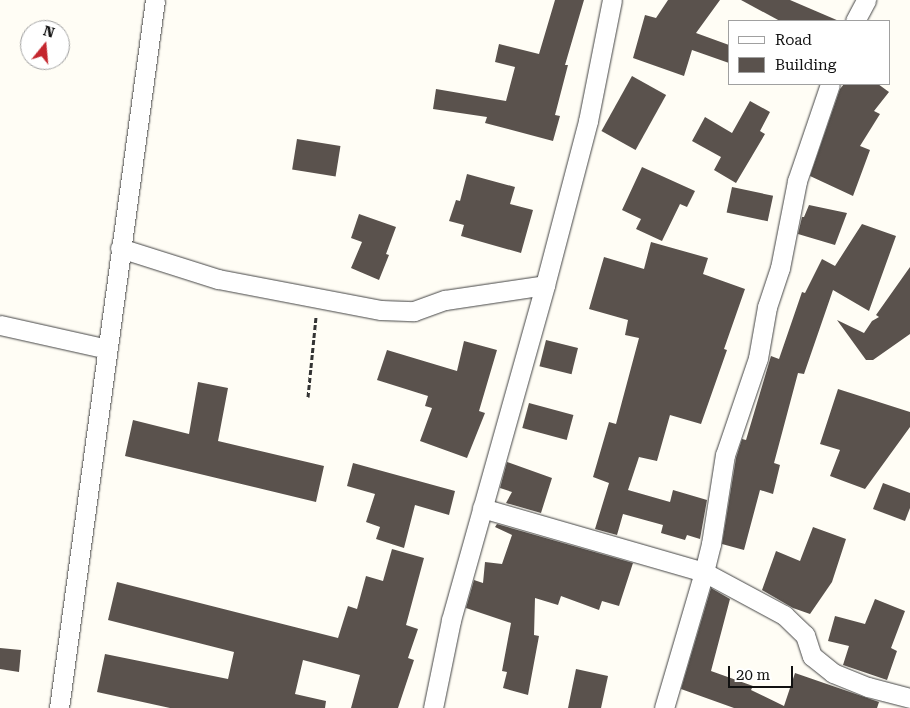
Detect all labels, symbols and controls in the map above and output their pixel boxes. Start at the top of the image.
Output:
north arrow [20,20,70,70]
legend [728,20,890,85]
text: N [42,22,57,41]
text: Road [775,31,812,49]
text: Building [775,56,836,74]
scale bar [730,656,795,688]
text: 20 m [736,666,770,684]

